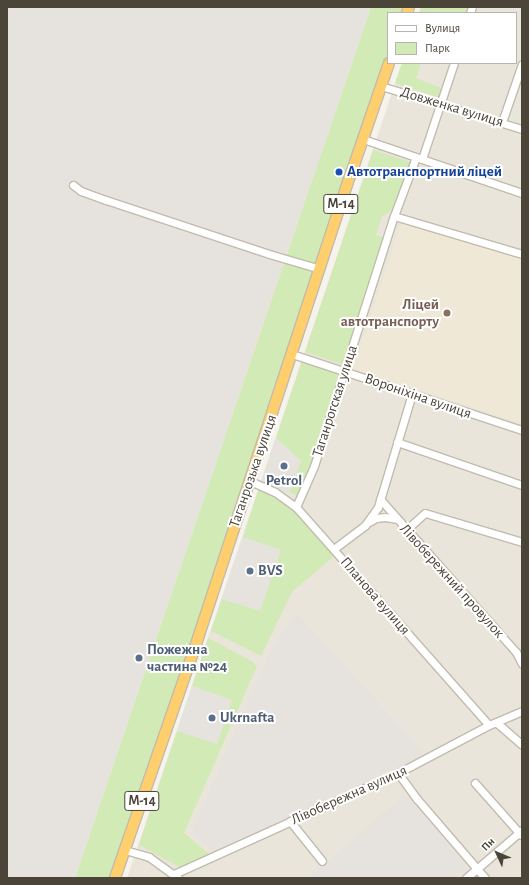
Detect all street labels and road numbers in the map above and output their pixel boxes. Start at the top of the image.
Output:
street label: Довженка вулиця [398,83,506,131]
road number: М-14 [323,192,359,216]
street label: Таганрогская улица [308,343,362,459]
street label: Вороніхіна вулиця [362,369,474,423]
street label: Таганрозька вулиця [225,412,281,530]
street label: Лівобережний провулок [396,520,508,642]
street label: Планова вулиця [336,553,414,639]
street label: Лівобережна вулиця [288,761,410,829]
road number: М-14 [124,789,160,813]

